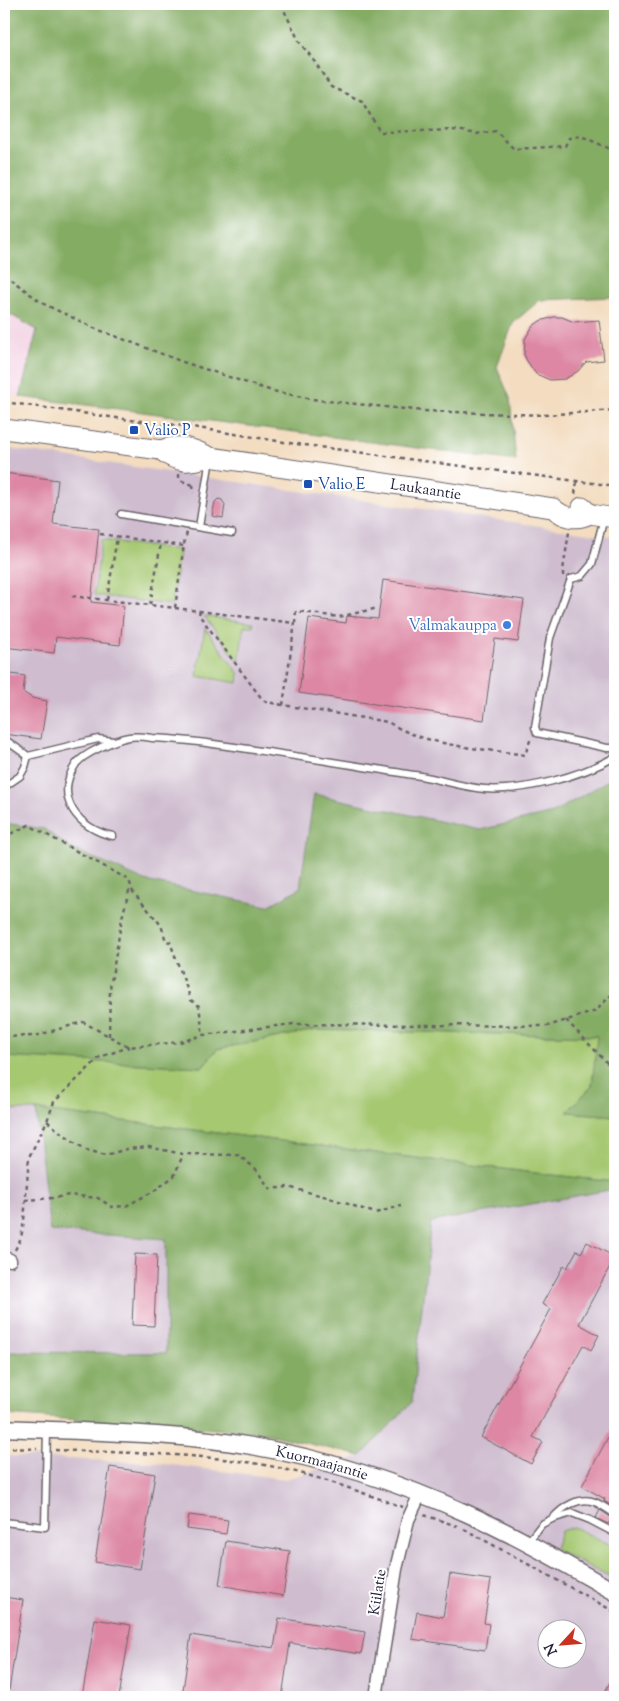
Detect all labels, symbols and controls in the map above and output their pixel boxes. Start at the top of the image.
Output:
place label: Valio P [144,421,191,442]
marker: Valio P [128,424,140,436]
place label: Valio E [318,475,365,496]
street label: Laukaantie [389,475,463,506]
marker: Valio E [302,478,314,490]
place label: Valmakauppa [408,616,497,637]
marker: Valmakauppa [501,619,513,631]
street label: Kuormaajantie [274,1442,371,1487]
street label: Kiilatie [364,1568,393,1617]
north arrow [536,1618,586,1668]
text: N [541,1639,564,1658]

